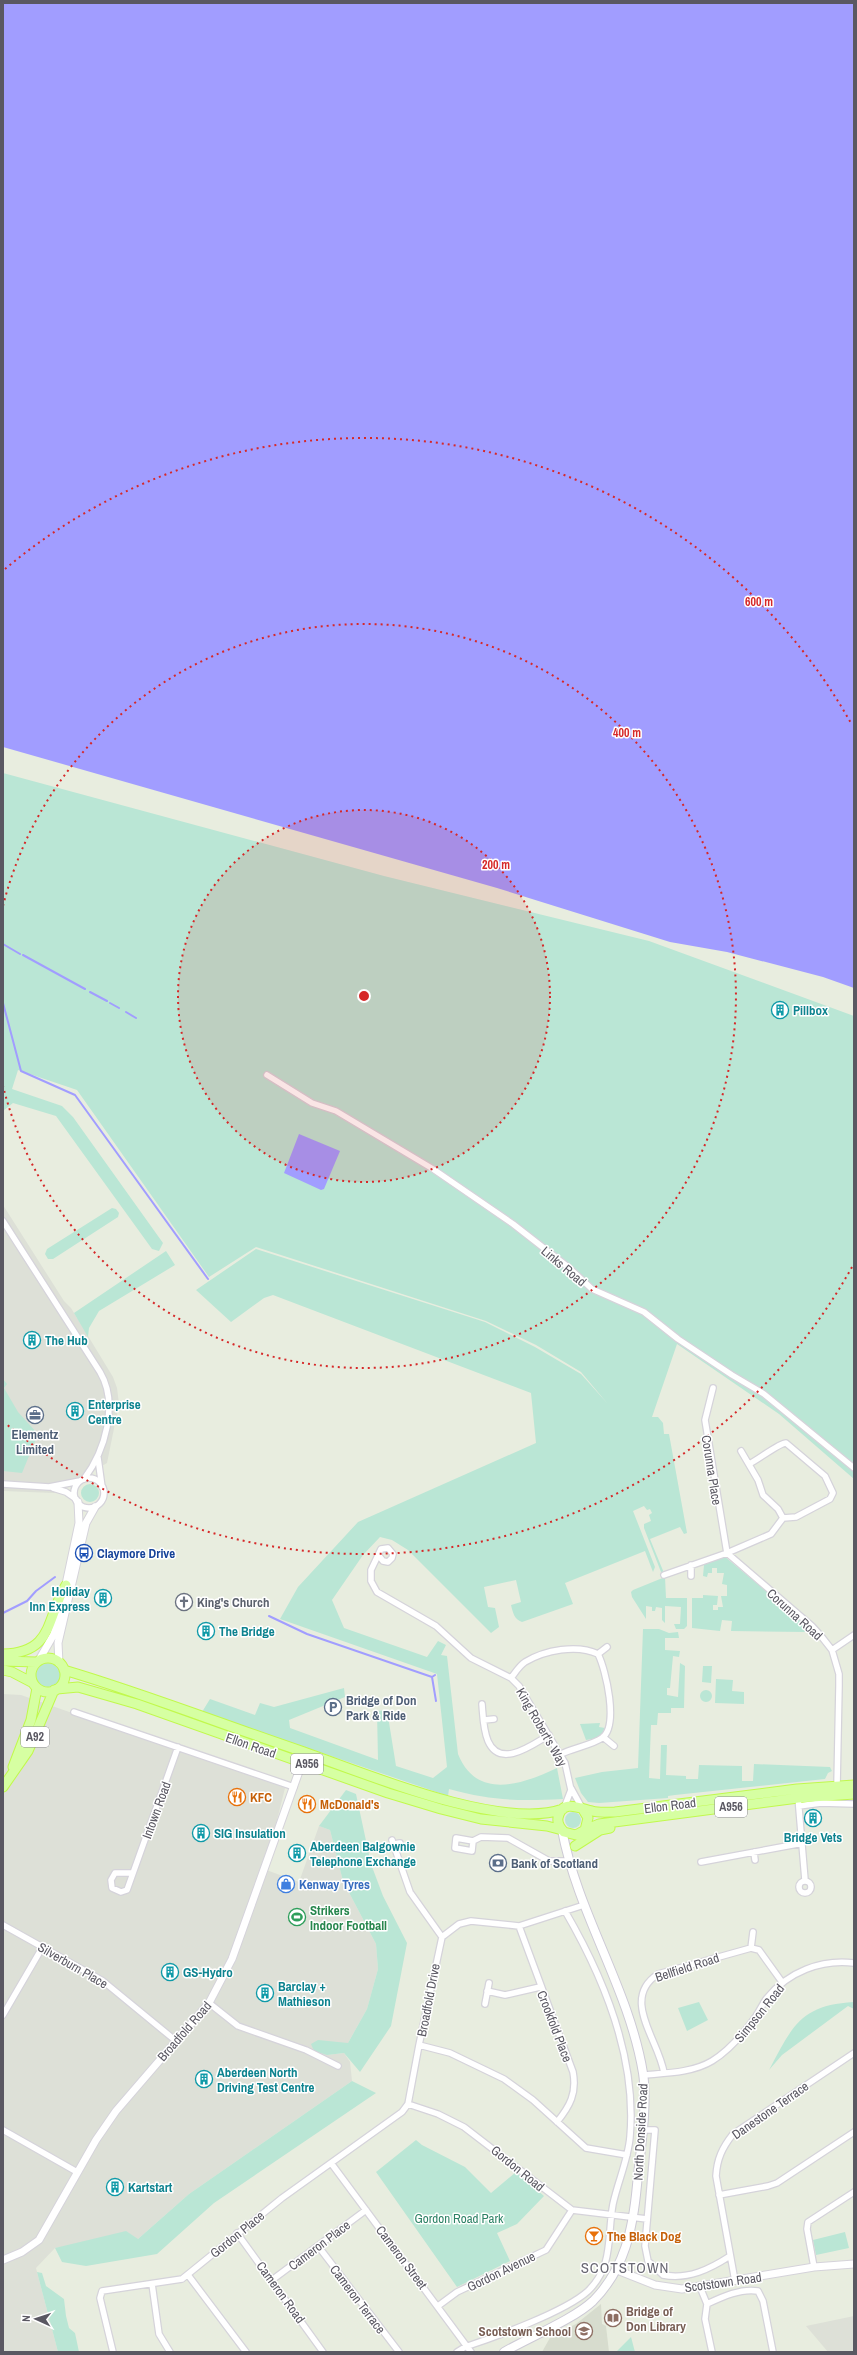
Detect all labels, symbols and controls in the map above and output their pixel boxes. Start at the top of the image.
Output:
text: 600 m [745,594,773,610]
text: 400 m [613,725,641,741]
text: 200 m [482,857,510,873]
centre of rings [357,989,371,1003]
building icon: Pillbox [770,1000,790,1020]
place label: Pillbox [793,1002,828,1019]
street label: Links Road [538,1243,590,1290]
building icon: The Hub [22,1330,42,1350]
place label: The Hub [45,1332,88,1349]
place label: Enterprise Centre [88,1396,141,1428]
building icon: Enterprise Centre [65,1401,85,1421]
office icon: Elementz Limited [25,1405,45,1425]
place label: Elementz Limited [12,1426,59,1458]
street label: Corunna Place [698,1434,725,1506]
bus stop icon: Claymore Drive [74,1543,94,1563]
place label: Claymore Drive [97,1545,175,1562]
place label: Holiday Inn Express [30,1583,90,1615]
street label: Corunna Road [763,1585,826,1644]
building icon: Holiday Inn Express [93,1588,113,1608]
church icon: King's Church [174,1592,194,1612]
place label: King's Church [197,1594,269,1611]
building icon: The Bridge [196,1621,216,1641]
place label: The Bridge [219,1623,275,1640]
street label: King Robert's Way [512,1685,571,1770]
place label: Bridge of Don Park & Ride [346,1692,416,1724]
parking icon: Bridge of Don Park & Ride [323,1697,343,1717]
road number: A92 [21,1727,49,1747]
street label: Ellon Road [223,1729,278,1762]
road number: A956 [291,1754,323,1774]
street label: Intown Road [138,1779,175,1841]
restaurant icon: KFC [227,1787,247,1807]
place label: KFC [250,1789,272,1806]
restaurant icon: McDonald's [297,1794,317,1814]
street label: Ellon Road [643,1794,697,1817]
place label: McDonald's [320,1796,379,1813]
road number: A956 [715,1797,747,1817]
building icon: Bridge Vets [803,1808,823,1828]
building icon: SIG Insulation [191,1823,211,1843]
place label: SIG Insulation [214,1825,286,1842]
place label: Bridge Vets [784,1829,842,1846]
place label: Aberdeen Balgownie Telephone Exchange [310,1838,416,1870]
building icon: Aberdeen Balgownie Telephone Exchange [287,1843,307,1863]
bank icon: Bank of Scotland [488,1853,508,1873]
place label: Bank of Scotland [511,1855,598,1872]
shop icon: Kenway Tyres [276,1874,296,1894]
place label: Kenway Tyres [299,1876,370,1893]
place label: Strikers Indoor Football [310,1902,387,1934]
sports icon: Strikers Indoor Football [287,1907,307,1927]
street label: Silverburn Place [35,1939,111,1992]
street label: Bellfield Road [653,1949,721,1986]
building icon: GS-Hydro [160,1962,180,1982]
street label: Broadfold Drive [413,1962,444,2038]
place label: GS-Hydro [183,1964,233,1981]
place label: Barclay + Mathieson [278,1978,331,2010]
street label: Simpson Road [731,1981,788,2046]
building icon: Barclay + Mathieson [255,1983,275,2003]
street label: Crookfold Place [533,1988,576,2064]
street label: Broadfold Road [154,1998,215,2065]
place label: Aberdeen North Driving Test Centre [217,2064,315,2096]
building icon: Aberdeen North Driving Test Centre [194,2069,214,2089]
street label: Danestone Terrace [729,2078,812,2143]
street label: North Donside Road [629,2083,652,2181]
street label: Gordon Road [487,2142,548,2195]
building icon: Kartstart [105,2177,125,2197]
place label: Kartstart [128,2179,173,2196]
street label: Gordon Place [207,2207,268,2262]
park label: Gordon Road Park [415,2210,504,2227]
street label: Cameron Place [285,2216,354,2274]
street label: Cameron Street [372,2222,431,2292]
bar icon: The Black Dog [584,2226,604,2246]
place label: The Black Dog [607,2228,682,2245]
street label: Gordon Avenue [464,2248,538,2295]
district label: SCOTSTOWN [581,2257,669,2278]
street label: Cameron Road [252,2258,309,2327]
street label: Cameron Terrace [326,2261,389,2337]
street label: Scotstown Road [683,2269,763,2296]
north arrow [16,2299,56,2339]
place label: Bridge of Don Library [626,2303,686,2335]
library icon: Bridge of Don Library [603,2308,623,2328]
text: N [19,2315,33,2322]
school or university icon: Scotstown School [574,2321,594,2341]
place label: Scotstown School [479,2323,571,2340]

